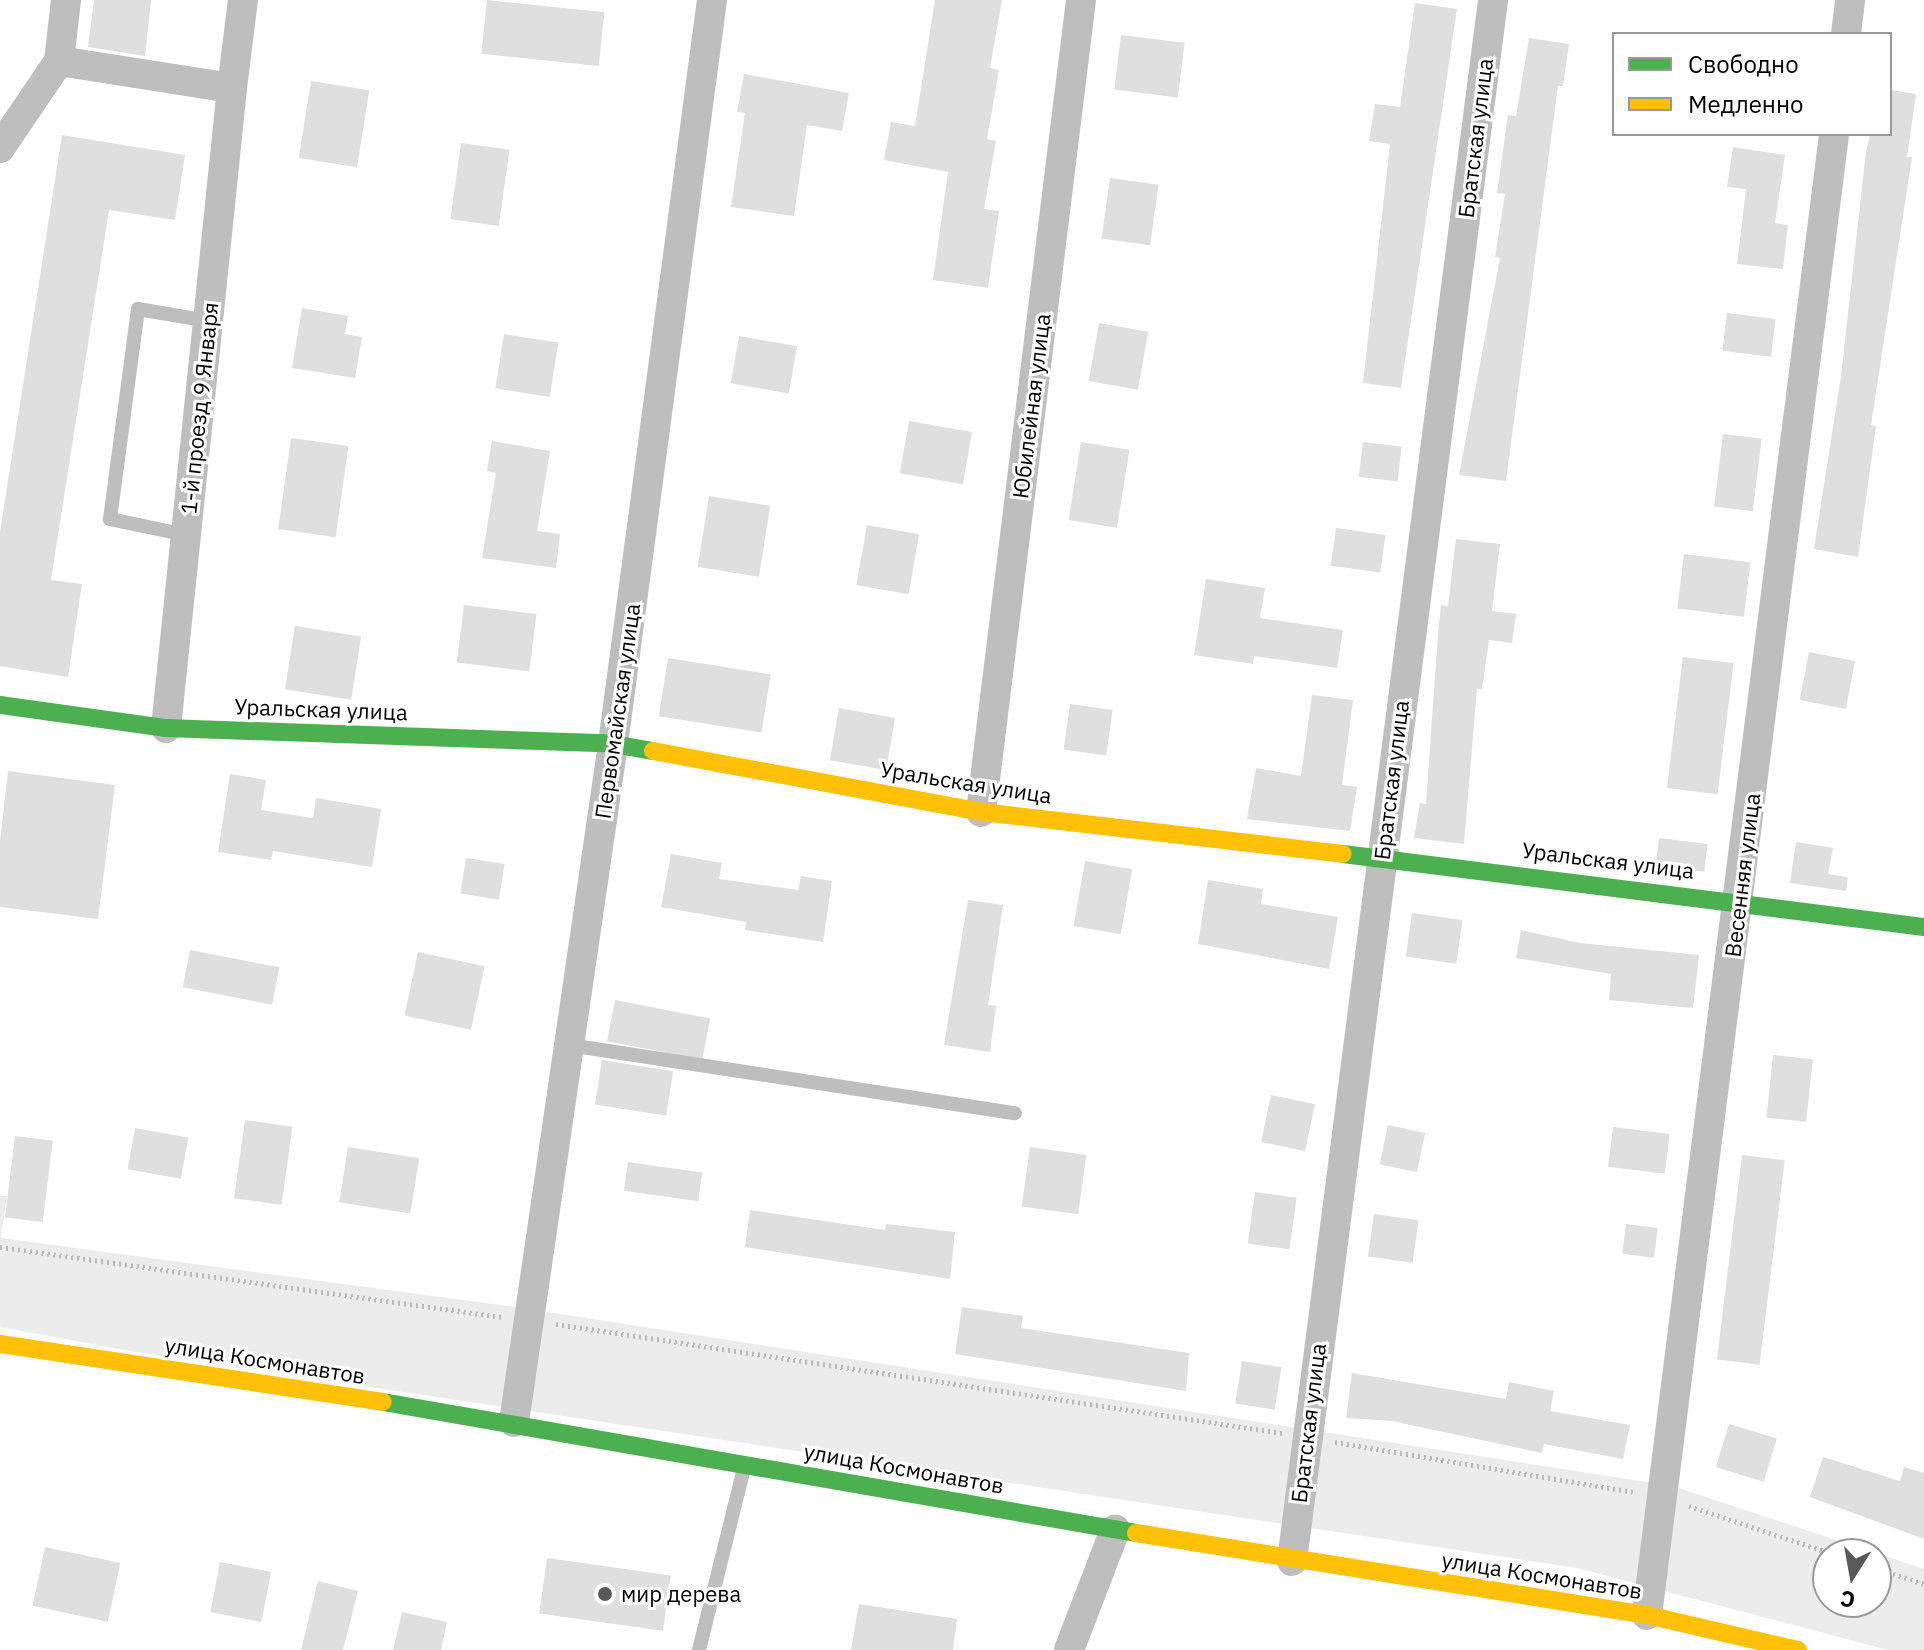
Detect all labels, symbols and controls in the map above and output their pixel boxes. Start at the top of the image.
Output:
legend [1612,32,1892,136]
text: Свободно [1688,48,1799,80]
street label: Братская улица [1452,57,1498,219]
text: Медленно [1688,88,1804,120]
street label: 1-й проезд 9 Января [175,301,223,515]
street label: Юбилейная улица [1007,312,1055,500]
street label: Первомайская улица [589,602,645,820]
street label: Уральская улица [234,693,408,725]
street label: Братская улица [1368,699,1414,861]
street label: Уральская улица [878,755,1054,809]
street label: Весенняя улица [1719,792,1765,958]
street label: Уральская улица [1520,836,1696,884]
street label: улица Космонавтов [163,1331,367,1389]
street label: Братская улица [1285,1342,1331,1504]
street label: улица Космонавтов [802,1437,1006,1499]
north arrow [1812,1538,1892,1618]
street label: улица Космонавтов [1440,1546,1644,1604]
place label: мир дерева [621,1581,741,1607]
text: С [1838,1584,1858,1616]
marker: мир дерева [596,1585,614,1603]

